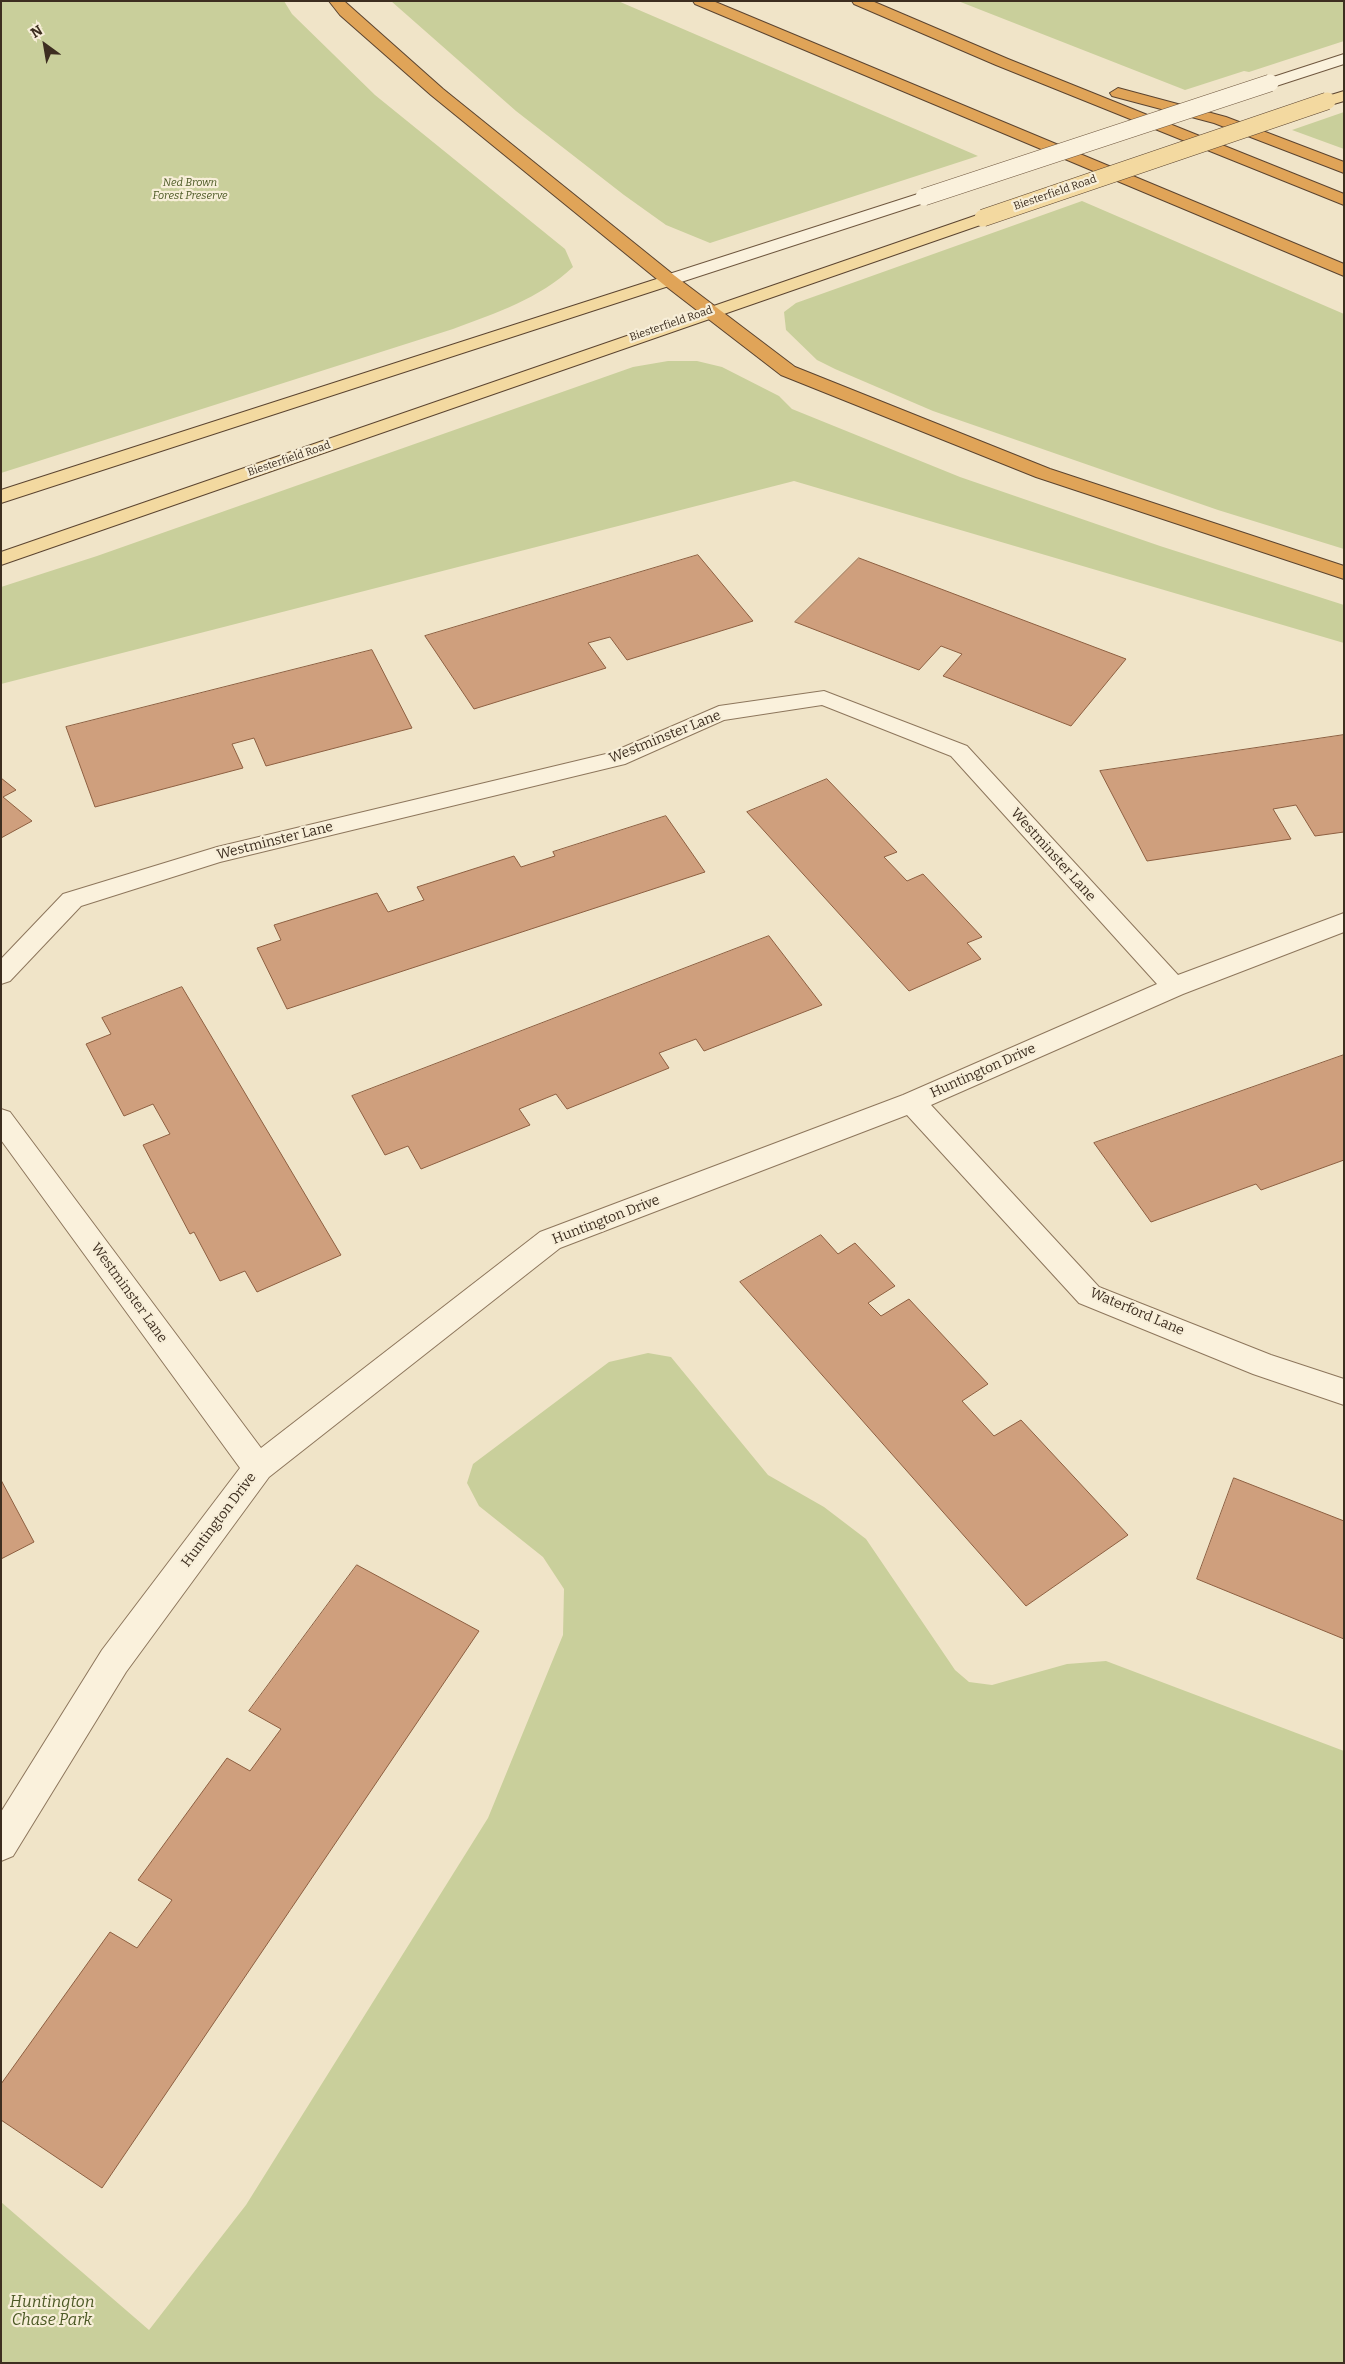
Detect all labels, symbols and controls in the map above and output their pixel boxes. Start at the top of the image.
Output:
north arrow [20,20,70,70]
text: N [28,22,46,42]
street label: Biesterfield Road [1012,173,1098,213]
park label: Ned Brown Forest Preserve [152,176,228,202]
street label: Biesterfield Road [628,304,714,344]
street label: Biesterfield Road [246,439,332,479]
street label: Westminster Lane [607,707,723,767]
street label: Westminster Lane [1007,805,1099,905]
street label: Westminster Lane [215,818,335,864]
street label: Huntington Drive [928,1040,1038,1102]
street label: Huntington Drive [550,1192,662,1248]
street label: Westminster Lane [87,1240,171,1346]
street label: Waterford Lane [1087,1285,1187,1339]
street label: Huntington Drive [178,1470,260,1570]
park label: Huntington Chase Park [10,2293,94,2331]

